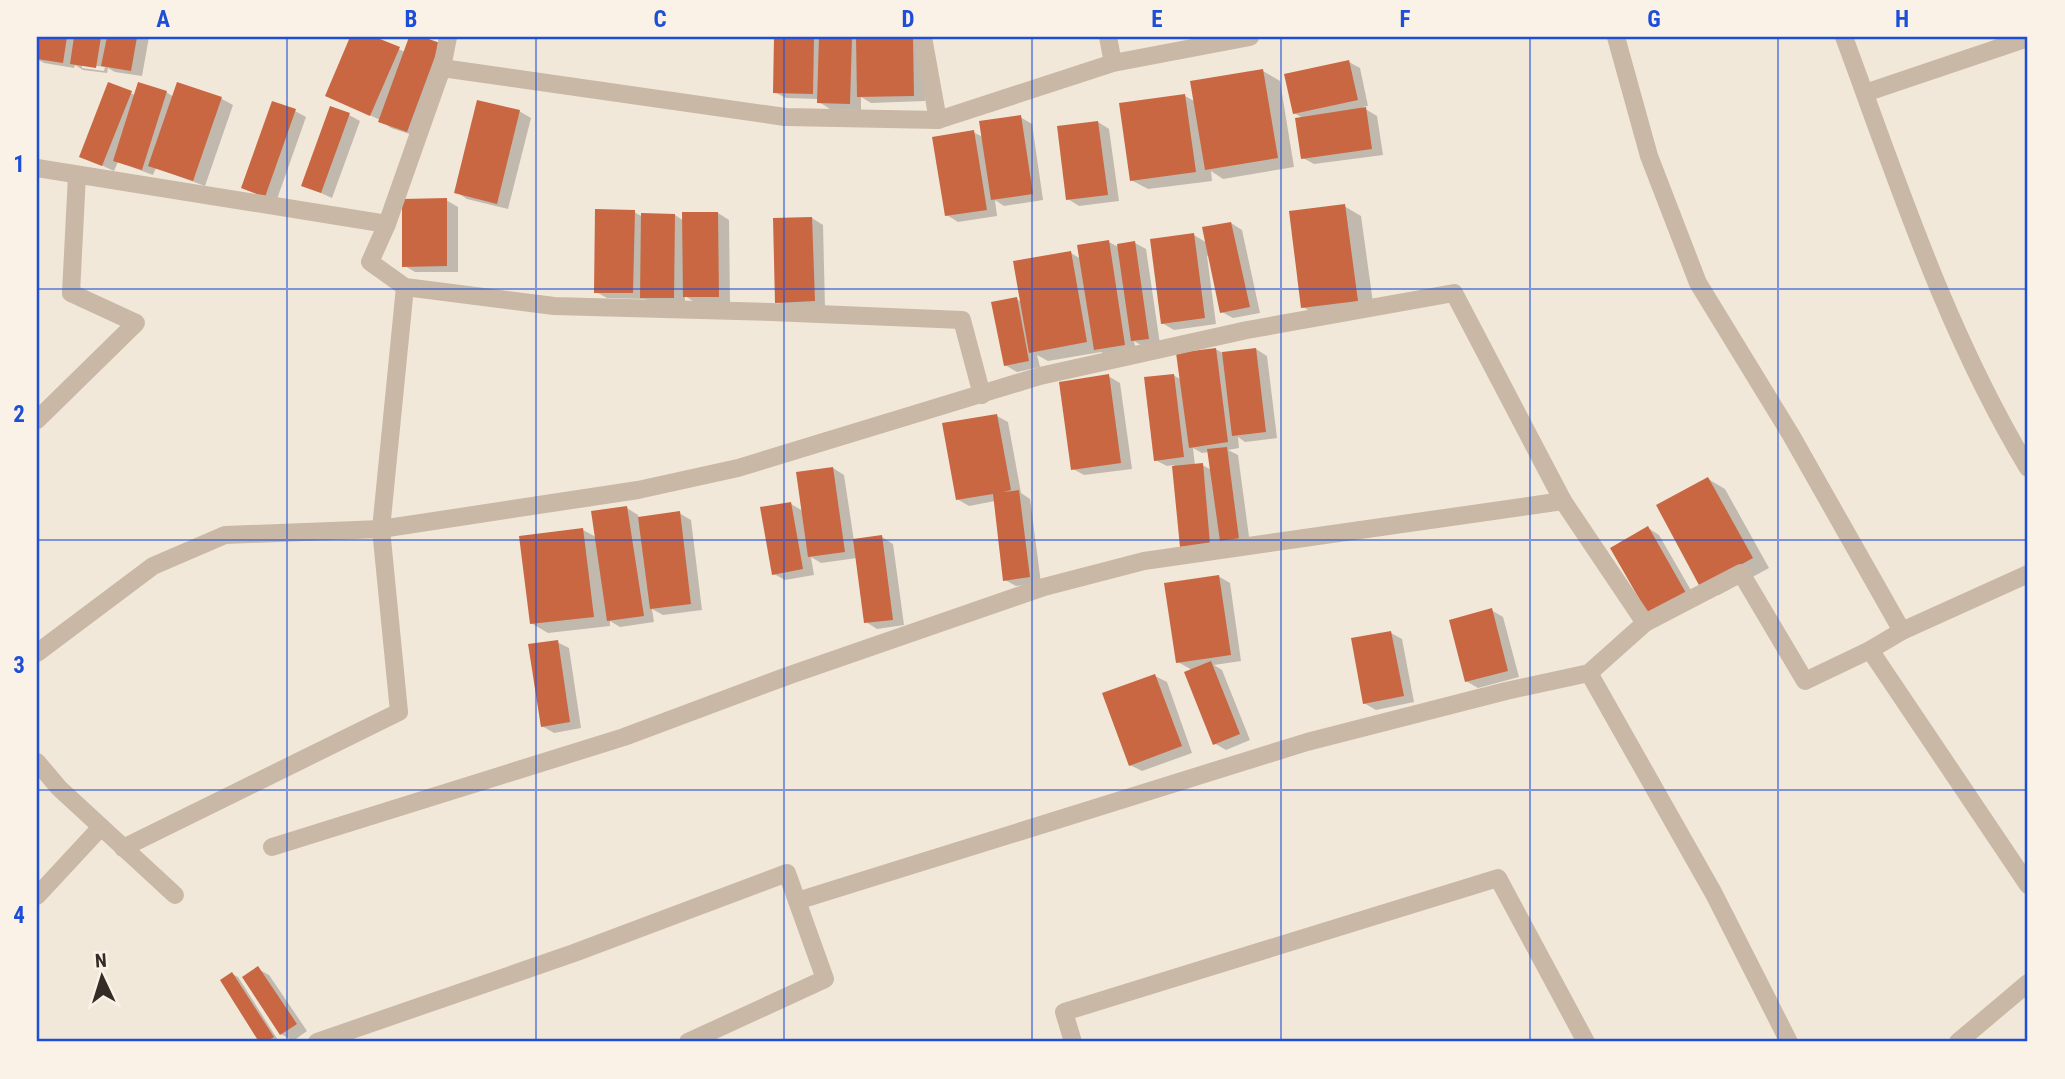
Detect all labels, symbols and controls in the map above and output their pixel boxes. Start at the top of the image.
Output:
text: A [156,6,170,33]
text: B [405,6,417,33]
text: C [653,6,667,33]
text: D [902,6,915,33]
text: E [1151,6,1163,33]
text: F [1400,6,1411,33]
text: G [1647,6,1661,33]
text: H [1895,6,1909,33]
text: 1 [13,151,25,178]
text: 2 [13,401,25,428]
text: 3 [13,652,25,679]
text: 4 [13,902,25,929]
north arrow [66,942,136,1012]
text: N [94,949,107,972]

